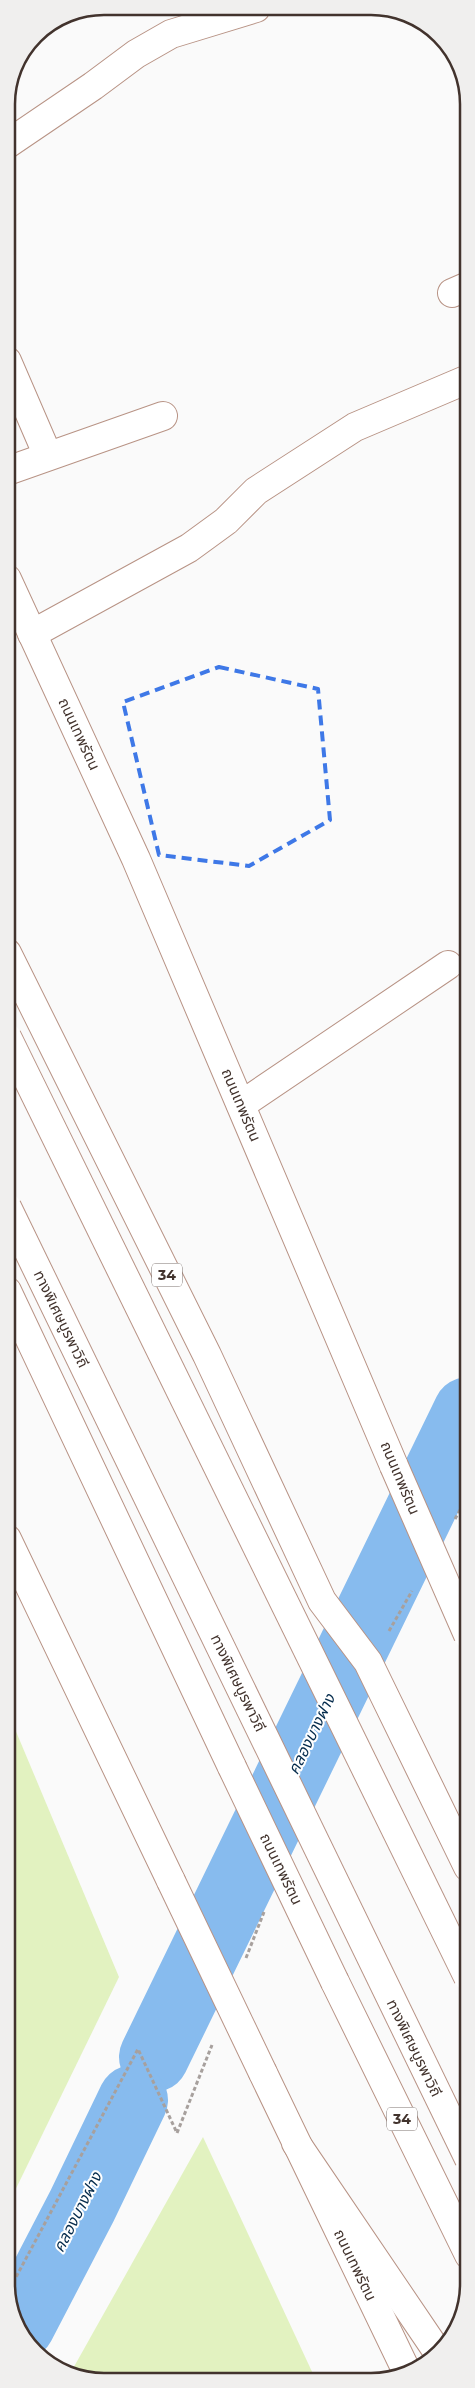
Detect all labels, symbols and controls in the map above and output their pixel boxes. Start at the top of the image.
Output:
street label: ถนนเทพรัตน [54,695,104,773]
street label: ถนนเทพรัตน [218,1065,265,1144]
road number: 34 [152,1264,182,1286]
street label: ทางพิเศษบูรพาวิถี [30,1267,93,1371]
street label: ถนนเทพรัตน [377,1438,424,1517]
street label: ทางพิเศษบูรพาวิถี [207,1631,270,1735]
water label: คลองบางฝาง [284,1690,340,1777]
street label: ถนนเทพรัตน [256,1830,307,1908]
street label: ทางพิเศษบูรพาวิถี [383,1996,446,2100]
road number: 34 [387,2108,417,2130]
water label: คลองบางฝาง [49,2168,106,2255]
street label: ถนนเทพรัตน [330,2226,381,2304]

